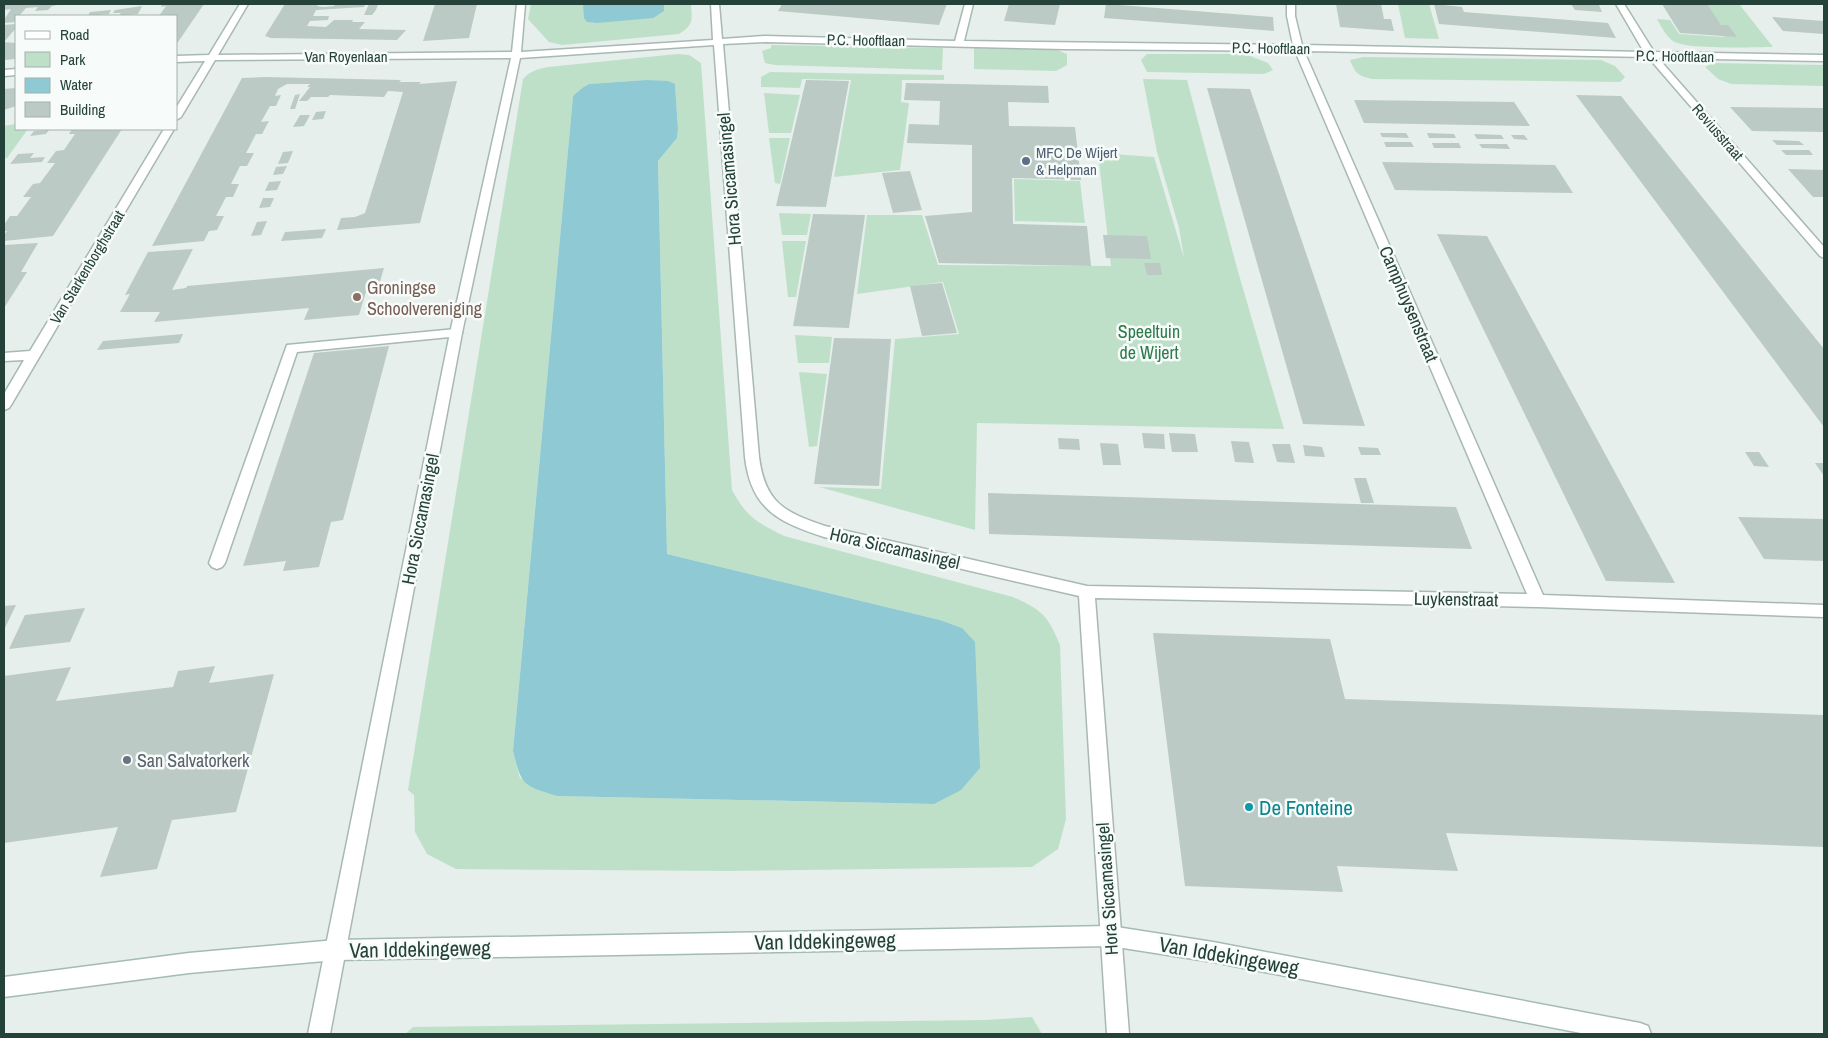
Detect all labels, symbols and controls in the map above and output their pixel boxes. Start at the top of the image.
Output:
legend [15,15,178,130]
text: Road [60,24,89,45]
street label: P.C. Hooftlaan [827,29,905,51]
street label: P.C. Hooftlaan [1232,37,1310,59]
street label: P.C. Hooftlaan [1636,45,1714,67]
street label: Van Royenlaan [304,46,388,67]
text: Park [60,49,86,70]
text: Water [60,74,92,95]
text: Building [60,99,105,120]
street label: Reviusstraat [1687,99,1749,165]
street label: Hora Siccamasingel [711,112,747,246]
place label: MFC De Wijert & Helpman [1036,142,1118,180]
marker: MFC De Wijert & Helpman [1020,155,1032,167]
street label: Van Starkenborghstraat [45,206,130,328]
street label: Camphuysenstraat [1373,242,1445,366]
place label: Groningse Schoolvereniging [367,275,483,321]
marker: Groningse Schoolvereniging [351,291,363,303]
park label: Speeltuin de Wijert [1118,319,1180,365]
street label: Hora Siccamasingel [395,451,445,587]
street label: Hora Siccamasingel [827,521,963,575]
street label: Luykenstraat [1414,586,1498,612]
place label: San Salvatorkerk [137,748,250,773]
marker: San Salvatorkerk [121,754,133,766]
place label: De Fonteine [1259,793,1353,822]
marker: De Fonteine [1243,801,1255,813]
street label: Hora Siccamasingel [1090,822,1124,956]
street label: Van Iddekingeweg [754,925,896,957]
street label: Van Iddekingeweg [1157,929,1302,983]
street label: Van Iddekingeweg [349,933,491,965]

